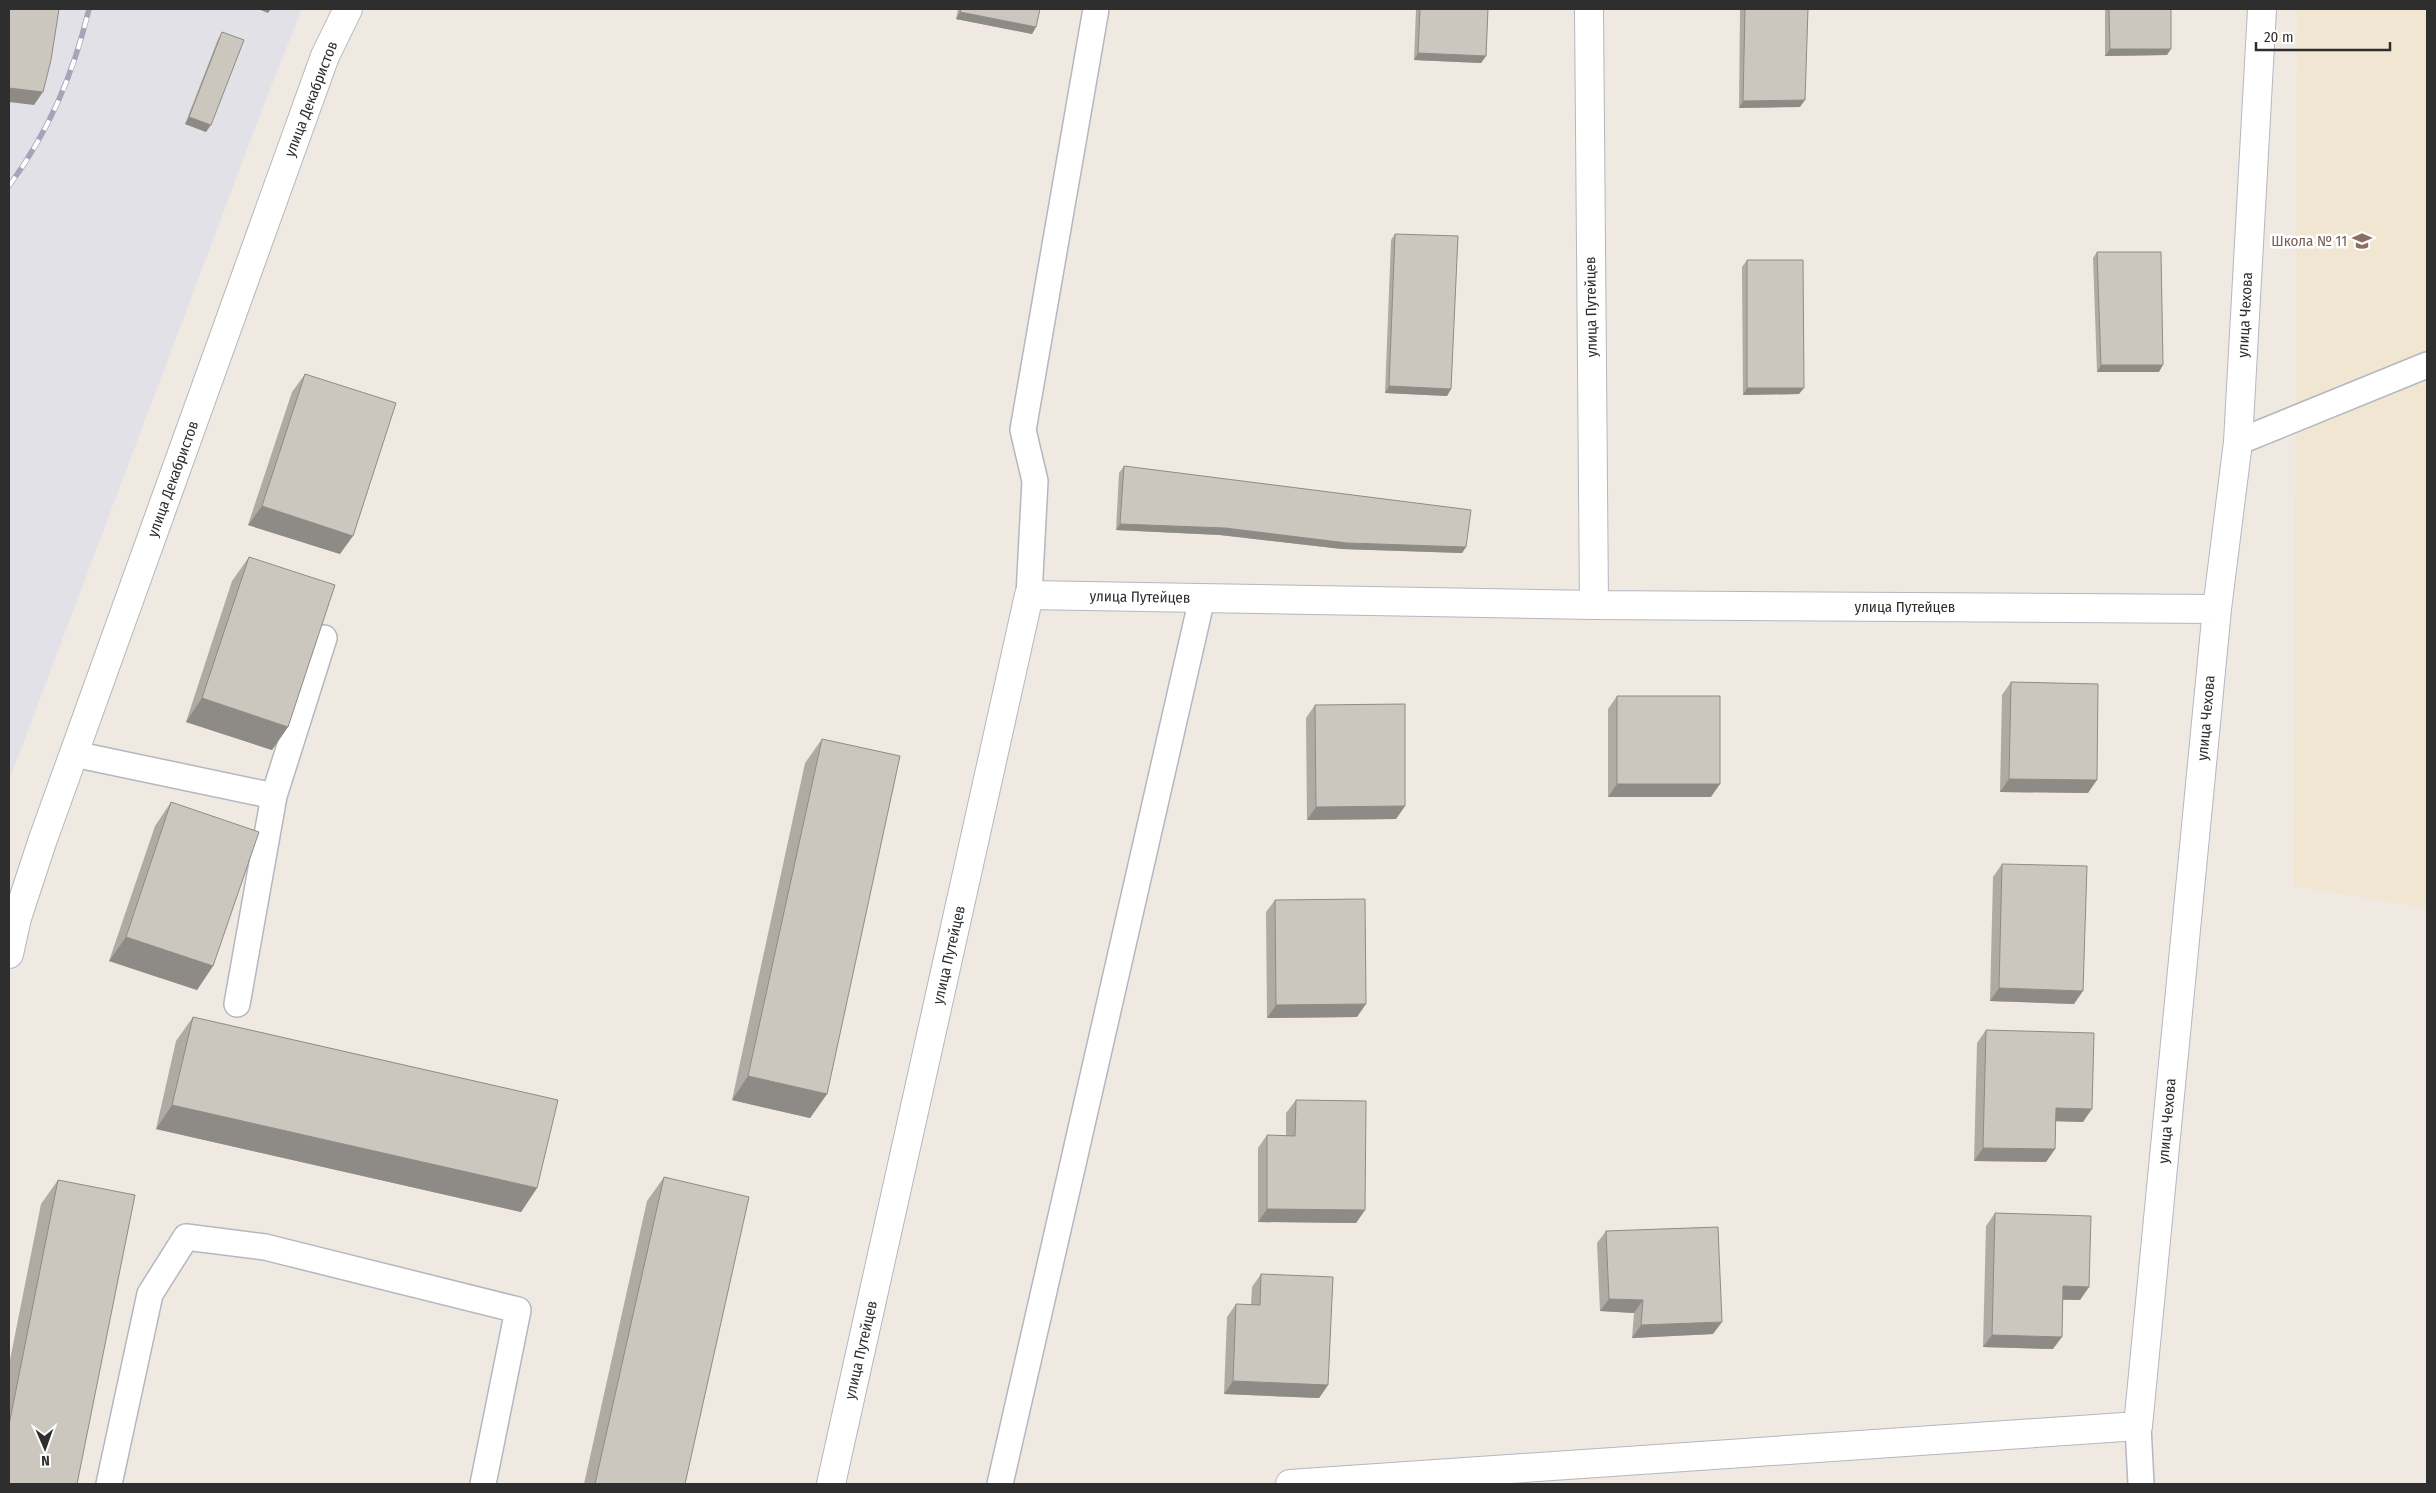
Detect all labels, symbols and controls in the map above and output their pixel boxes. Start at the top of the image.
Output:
scale bar [2256,20,2390,52]
text: 20 m [2264,28,2294,46]
street label: улица Декабристов [281,39,341,159]
school or university icon: Школа № 11 [2351,230,2373,252]
place label: Школа № 11 [2271,232,2347,250]
street label: улица Путейцев [1581,256,1601,358]
street label: улица Чехова [2234,272,2256,358]
street label: улица Декабристов [144,418,202,540]
street label: улица Путейцев [1089,587,1191,607]
street label: улица Путейцев [1855,598,1955,616]
street label: улица Чехова [2193,675,2219,761]
street label: улица Путейцев [929,904,969,1006]
street label: улица Чехова [2154,1078,2180,1164]
street label: улица Путейцев [841,1299,881,1401]
north arrow [20,1423,70,1473]
text: N [41,1452,50,1469]

